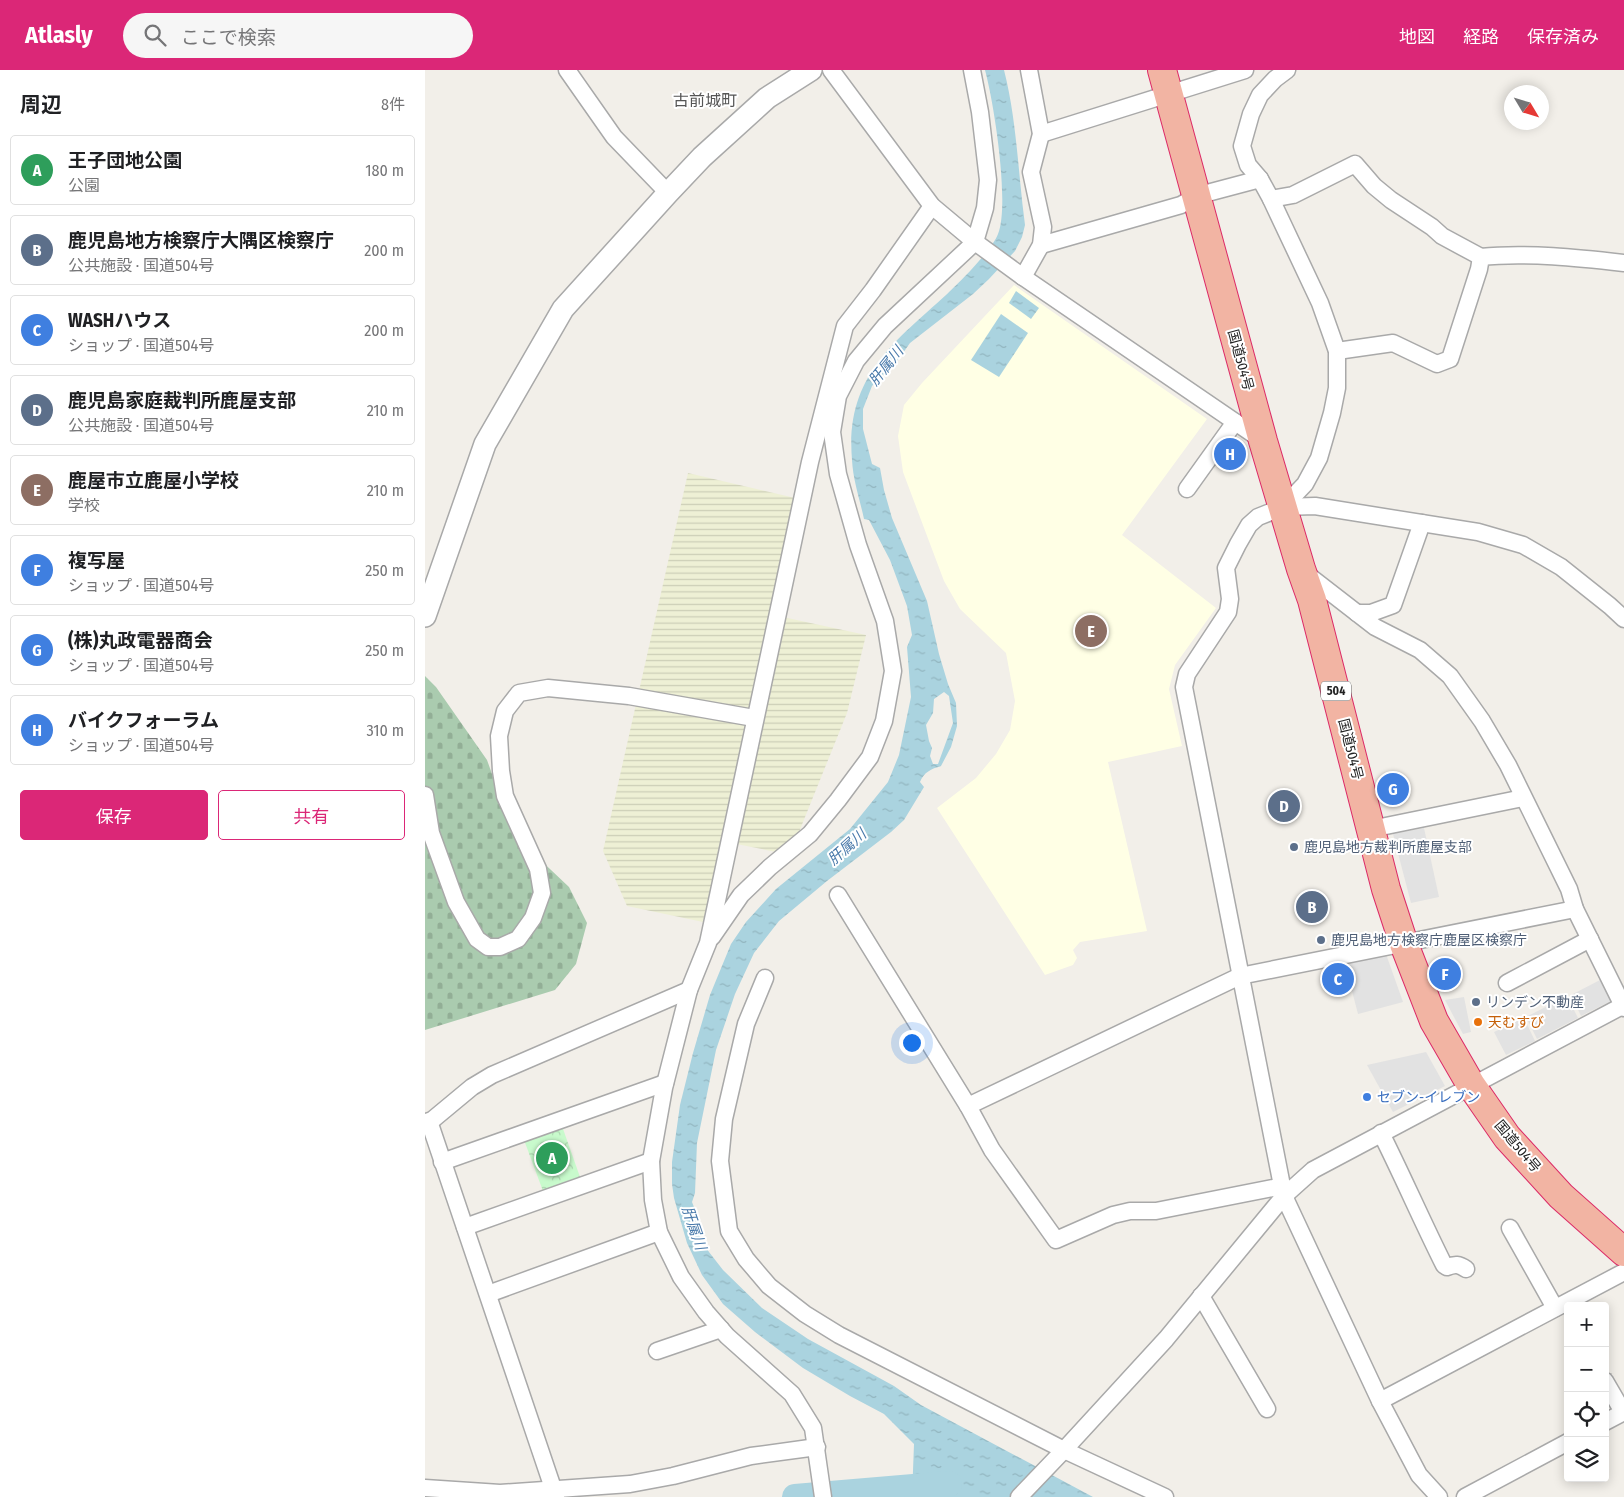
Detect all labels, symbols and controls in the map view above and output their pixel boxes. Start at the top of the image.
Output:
search box [123,13,473,58]
text: Atlasly [25,21,93,49]
icon: search [141,21,169,49]
text: ここで検索 [181,26,276,49]
text: 地図 [1399,26,1435,48]
text: 経路 [1463,26,1499,48]
text: 保存済み [1527,26,1599,48]
north arrow [1504,85,1549,130]
district label: 古前城町 [673,91,737,110]
text: 周辺 [20,92,62,118]
text: 8件 [381,95,405,114]
text: 王子団地公園 [68,149,182,172]
text: A [33,161,41,180]
text: 180 m [365,161,404,180]
text: 公園 [68,176,100,195]
text: 鹿児島地方検察庁大隅区検察庁 [68,229,334,252]
text: B [33,241,41,260]
text: 200 m [364,241,404,260]
text: 公共施設 · 国道504号 [68,256,214,275]
text: WASHハウス [68,309,171,332]
text: C [33,321,41,340]
text: 200 m [364,321,404,340]
street label: 国道504号 [1224,328,1257,393]
text: ショップ · 国道504号 [68,336,214,355]
water label: 肝属川 [865,341,908,389]
text: 鹿児島家庭裁判所鹿屋支部 [68,389,296,412]
text: D [32,401,42,420]
text: 210 m [367,401,404,420]
text: 公共施設 · 国道504号 [68,416,214,435]
pin: H [1214,435,1246,473]
text: 鹿屋市立鹿屋小学校 [68,469,239,492]
text: E [33,481,41,500]
text: 210 m [367,481,404,500]
text: 学校 [68,496,100,515]
text: 複写屋 [68,549,125,572]
text: F [33,561,41,580]
text: 250 m [365,561,404,580]
text: ショップ · 国道504号 [68,576,214,595]
pin: E [1075,612,1107,650]
text: (株)丸政電器商会 [68,629,212,652]
text: G [32,641,42,660]
text: 250 m [365,641,404,660]
text: ショップ · 国道504号 [68,656,214,675]
road number: 504 [1321,682,1351,700]
text: バイクフォーラム [68,709,219,732]
street label: 国道504号 [1335,717,1366,781]
text: H [32,721,42,740]
text: 310 m [367,721,404,740]
text: ショップ · 国道504号 [68,736,214,755]
pin: G [1377,770,1409,808]
pin: D [1268,787,1300,825]
button: 保存 [20,790,208,840]
button: 共有 [218,790,405,840]
water label: 肝属川 [824,824,871,869]
place label: 鹿児島地方裁判所鹿屋支部 [1304,839,1472,856]
marker: 鹿児島地方裁判所鹿屋支部 [1288,841,1300,853]
pin: B [1296,888,1328,926]
place label: 鹿児島地方検察庁鹿屋区検察庁 [1331,932,1527,949]
marker: 鹿児島地方検察庁鹿屋区検察庁 [1315,934,1327,946]
pin: F [1429,955,1461,993]
pin: C [1322,960,1354,998]
place label: リンデン不動産 [1486,994,1584,1011]
marker: リンデン不動産 [1470,996,1482,1008]
place label: 天むすび [1488,1014,1544,1031]
marker: 天むすび [1472,1016,1484,1028]
your location [899,1030,925,1056]
place label: セブン-イレブン [1377,1089,1480,1106]
marker: セブン-イレブン [1361,1091,1373,1103]
street label: 国道504号 [1491,1117,1544,1176]
pin: A [536,1139,568,1177]
water label: 肝属川 [678,1204,710,1254]
map controls [1564,1302,1609,1482]
button: + [1564,1302,1609,1347]
button: − [1564,1347,1609,1392]
button: locate [1564,1392,1609,1437]
button: layers [1564,1437,1609,1482]

